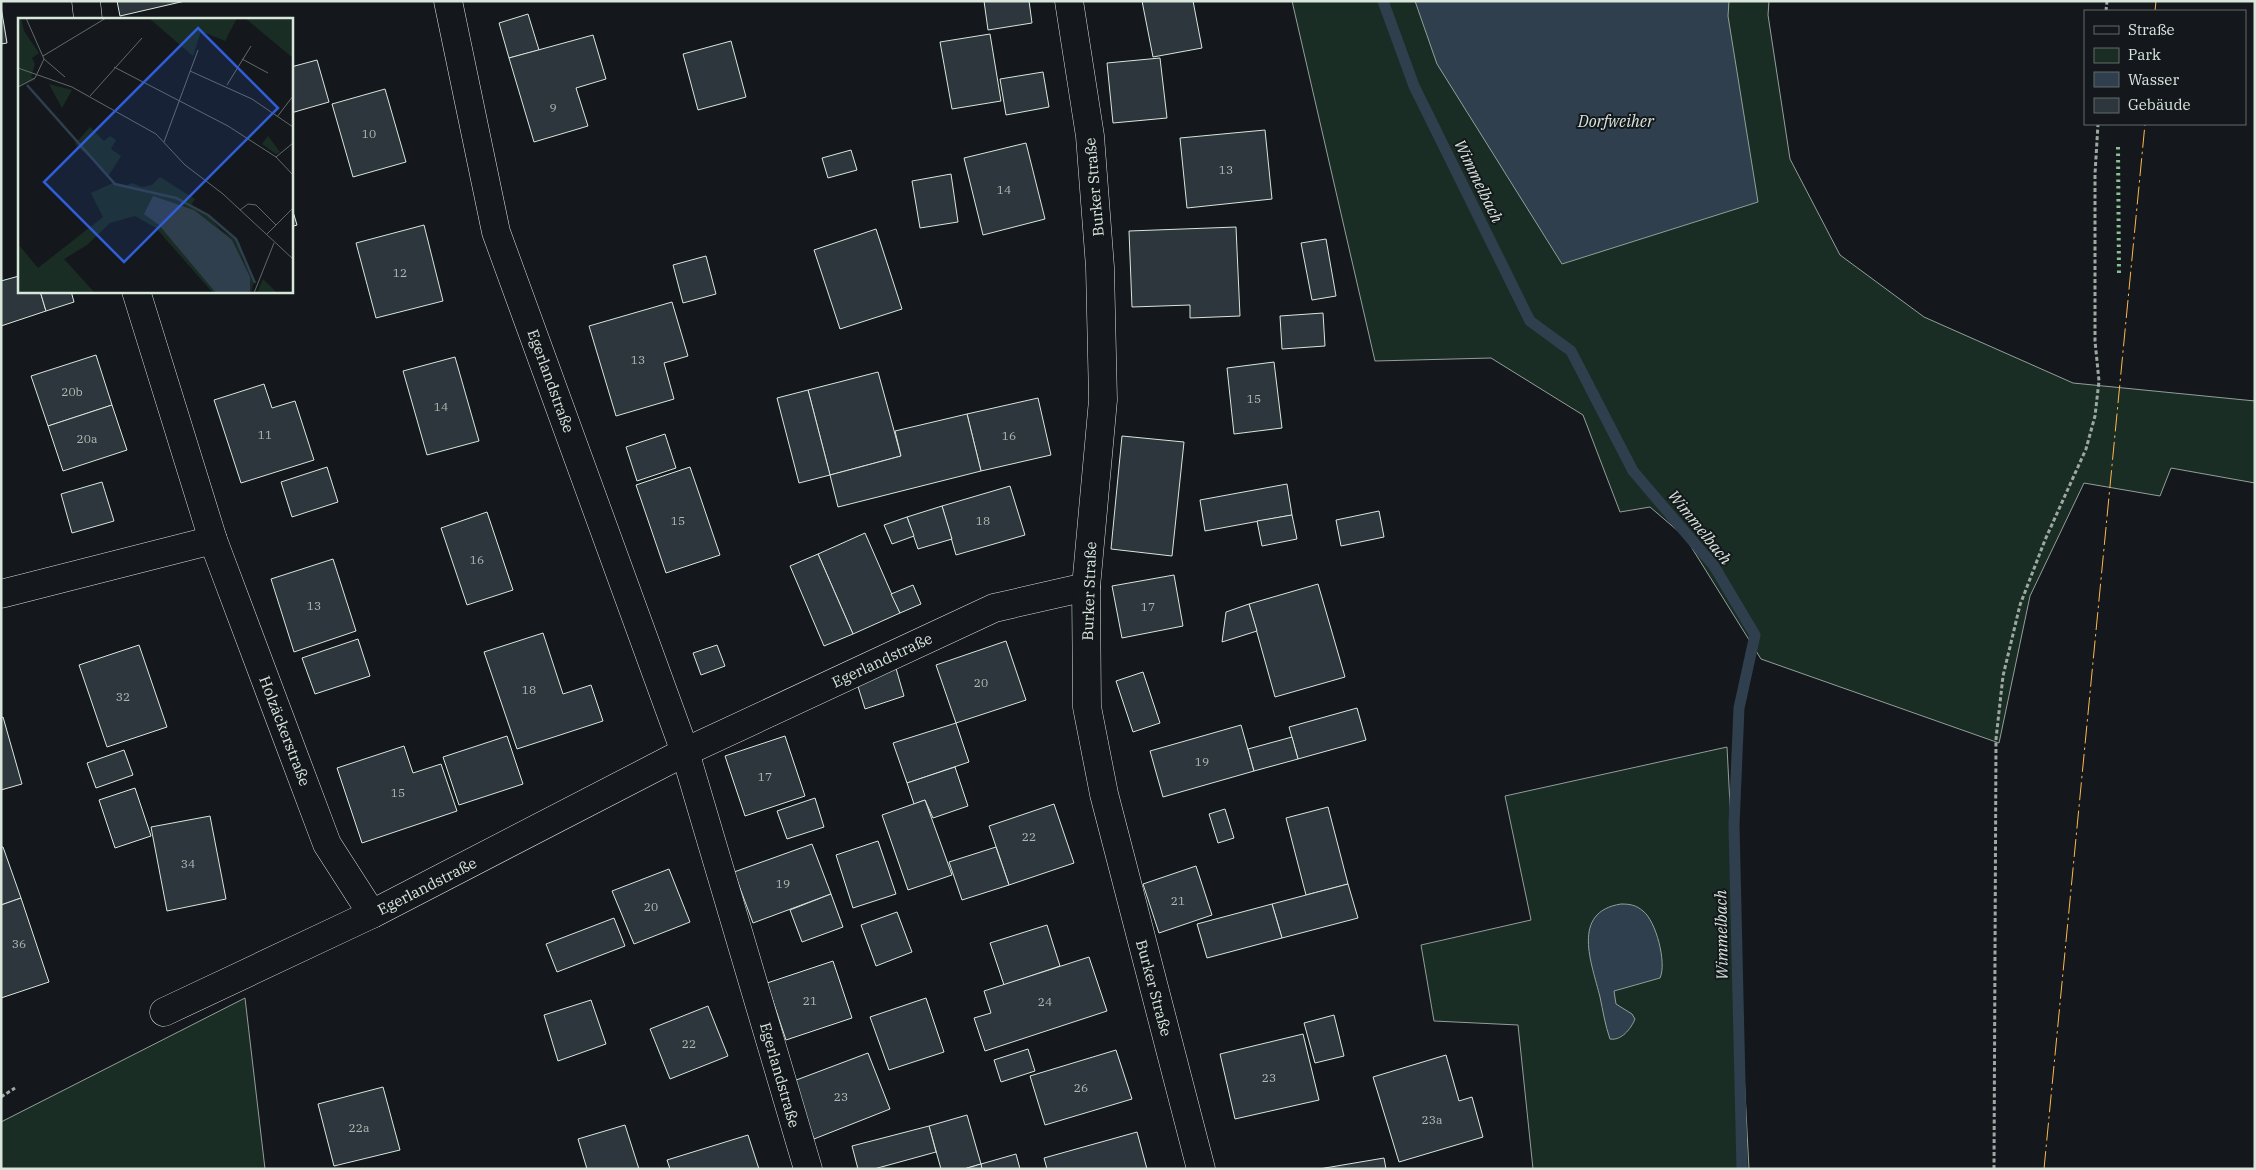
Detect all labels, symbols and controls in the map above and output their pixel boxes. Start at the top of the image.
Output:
legend [2084,10,2246,125]
inset map [18,18,292,292]
text: Straße [2128,20,2175,39]
text: Park [2128,45,2161,64]
text: Wasser [2128,70,2179,89]
text: Gebäude [2128,95,2191,114]
house number: 9 [549,100,557,115]
water label: Dorfweiher [1577,111,1655,131]
house number: 10 [362,126,376,141]
water label: Wimmelbach [1450,136,1508,226]
street label: Burker Straße [1080,137,1108,237]
house number: 13 [1219,162,1233,177]
house number: 14 [997,182,1011,197]
house number: 12 [393,265,407,280]
street label: Egerlandstraße [523,327,579,435]
house number: 13 [631,352,645,367]
house number: 20b [61,384,83,399]
house number: 15 [1247,391,1261,406]
house number: 14 [434,399,448,414]
house number: 11 [258,427,272,442]
house number: 16 [1002,428,1016,443]
house number: 20a [77,431,98,446]
water label: Wimmelbach [1664,486,1736,568]
house number: 15 [671,513,685,528]
house number: 18 [976,513,990,528]
street label: Burker Straße [1078,541,1100,641]
house number: 16 [470,552,484,567]
house number: 13 [307,598,321,613]
house number: 17 [1141,599,1155,614]
street label: Egerlandstraße [829,628,935,692]
street label: Holzäckerstraße [255,673,315,789]
house number: 20 [974,675,988,690]
house number: 18 [522,682,536,697]
house number: 32 [116,689,130,704]
house number: 19 [1195,754,1209,769]
house number: 17 [758,769,772,784]
house number: 15 [391,785,405,800]
house number: 22 [1022,829,1036,844]
street label: Egerlandstraße [374,853,480,919]
house number: 34 [181,856,195,871]
house number: 19 [776,876,790,891]
water label: Wimmelbach [1710,890,1732,980]
house number: 21 [1171,893,1185,908]
house number: 20 [644,899,658,914]
house number: 36 [12,936,26,951]
street label: Burker Straße [1132,938,1176,1038]
house number: 21 [803,993,817,1008]
house number: 24 [1038,994,1052,1009]
street label: Egerlandstraße [756,1020,804,1130]
house number: 22 [682,1036,696,1051]
house number: 23 [1262,1070,1276,1085]
house number: 26 [1074,1080,1088,1095]
house number: 23 [834,1089,848,1104]
house number: 23a [1422,1112,1443,1127]
house number: 22a [349,1120,370,1135]

